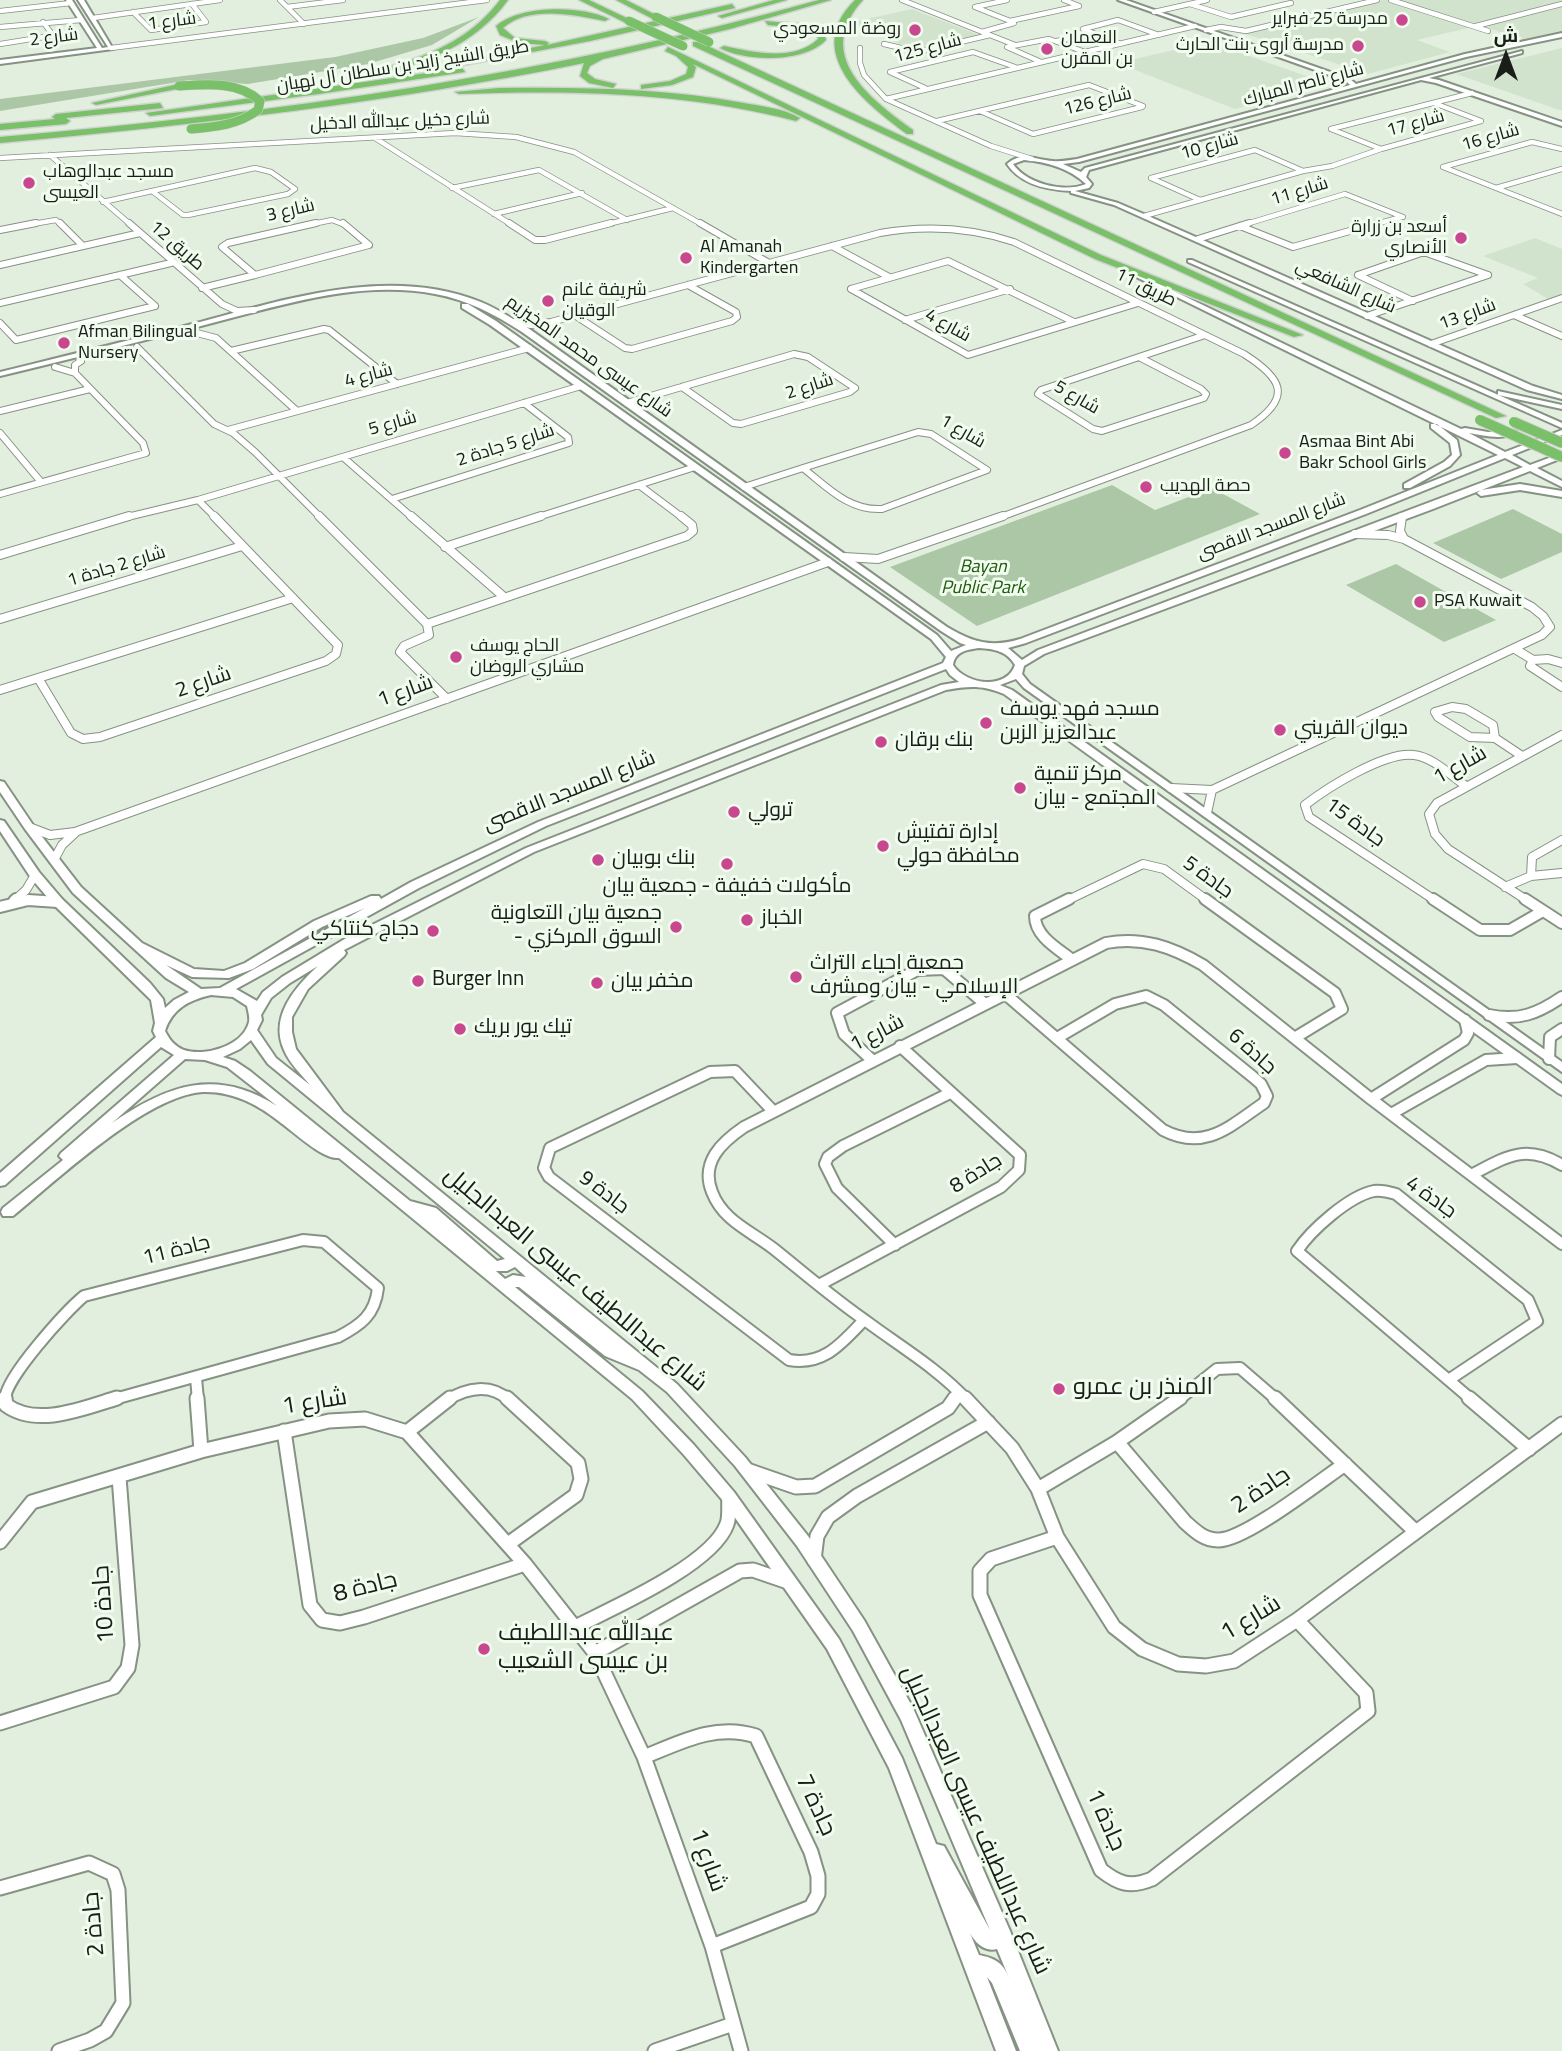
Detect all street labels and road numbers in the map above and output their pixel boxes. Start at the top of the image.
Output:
street label: شارع 1 [146,9,198,37]
street label: شارع 2 [28,25,80,53]
street label: شارع 125 [892,31,964,69]
street label: طريق الشيخ زايد بن سلطان آل نهيان [275,37,531,99]
street label: شارع ناصر المبارك [1241,60,1367,112]
street label: شارع 126 [1062,84,1134,122]
street label: شارع 17 [1385,107,1447,143]
street label: شارع دخيل عبدالله الدخيل [310,109,490,137]
street label: شارع 16 [1460,120,1522,158]
street label: شارع 10 [1179,130,1241,166]
street label: شارع 11 [1269,174,1331,212]
street label: شارع 3 [265,196,317,228]
street label: طريق 12 [144,217,208,277]
street label: شارع الشافعي [1291,256,1399,320]
street label: طريق 11 [1111,265,1179,313]
street label: شارع عيسى محمد المخيزيم [501,292,675,424]
street label: شارع 13 [1437,296,1499,336]
street label: شارع 4 [920,306,974,348]
street label: شارع 4 [343,360,395,394]
street label: شارع 2 [783,370,837,406]
street label: شارع 5 [1049,377,1103,421]
street label: شارع 5 [367,408,419,442]
street label: شارع 1 [935,411,989,455]
street label: شارع 5 جادة 2 [454,421,558,473]
street label: شارع المسجد الاقصى [1195,490,1349,566]
street label: شارع 2 جادة 1 [65,543,169,593]
street label: شارع 2 [173,663,235,705]
street label: شارع 1 [375,671,437,715]
street label: شارع 1 [1430,742,1492,792]
street label: شارع المسجد الاقصى [480,747,660,839]
street label: جادة 15 [1319,794,1389,854]
street label: جادة 5 [1177,852,1237,906]
street label: شارع 1 [847,1011,909,1059]
street label: جادة 6 [1222,1025,1280,1081]
street label: جادة 8 [946,1149,1008,1201]
street label: شارع عبداللطيف عيسى العبدالجليل [436,1162,712,1400]
street label: جادة 9 [573,1167,633,1221]
street label: جادة 4 [1400,1172,1460,1226]
street label: جادة 11 [141,1232,213,1272]
street label: شارع 1 [281,1385,349,1423]
street label: جادة 2 [1227,1462,1297,1522]
street label: جادة 10 [89,1564,123,1644]
street label: جادة 8 [331,1567,401,1611]
street label: شارع 1 [1217,1591,1287,1649]
street label: شارع عبداللطيف عيسى العبدالجليل [893,1662,1055,1980]
street label: جادة 7 [787,1771,841,1841]
street label: جادة 1 [1078,1786,1130,1856]
street label: شارع 1 [681,1825,731,1897]
street label: جادة 2 [79,1891,113,1957]

